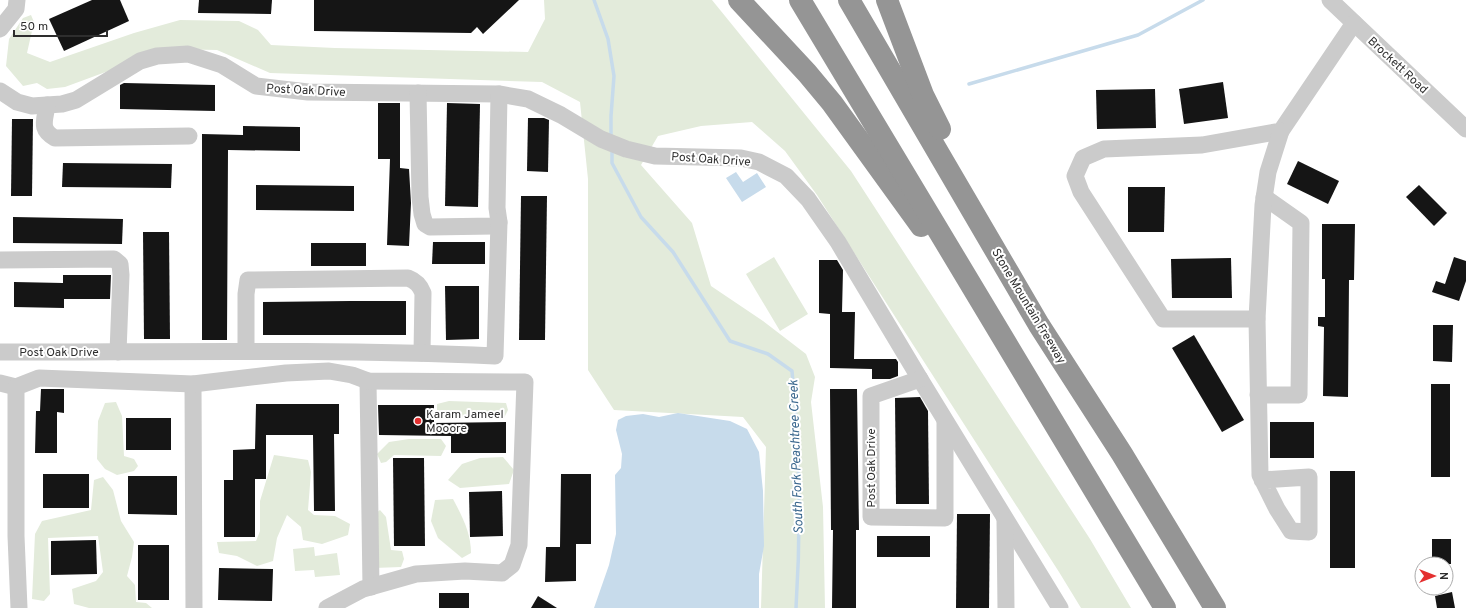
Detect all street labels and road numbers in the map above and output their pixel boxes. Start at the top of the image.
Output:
street label: Brockett Road [1364,34,1431,98]
street label: Post Oak Drive [266,81,346,101]
street label: Post Oak Drive [671,149,751,171]
street label: Stone Mountain Freeway [987,246,1069,367]
street label: Post Oak Drive [19,345,99,361]
street label: Post Oak Drive [864,428,880,508]

